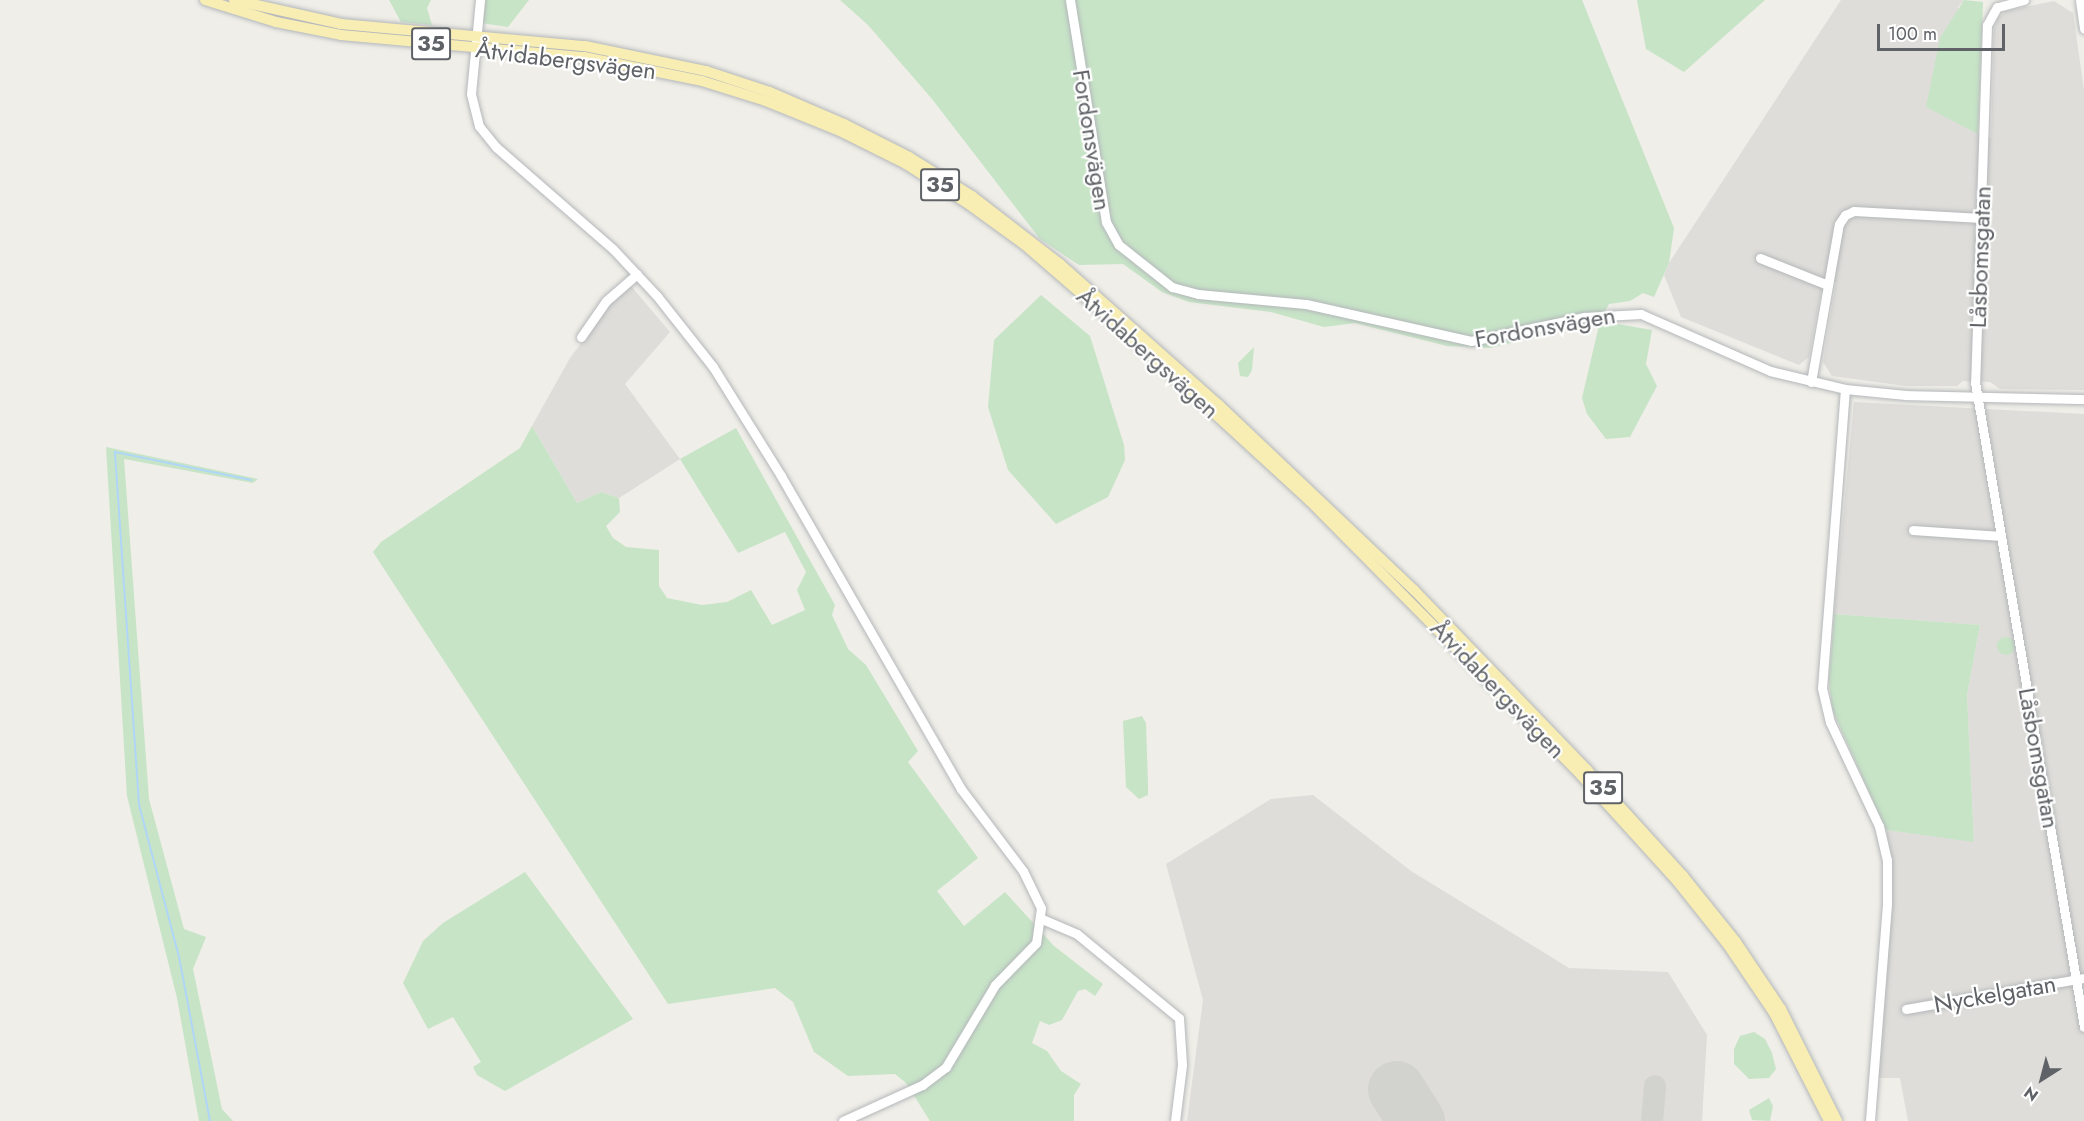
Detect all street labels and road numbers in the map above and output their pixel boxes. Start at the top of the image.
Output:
road number: 35 [410,25,452,63]
street label: Åtvidabergsvägen [474,35,658,85]
street label: Fordonsvägen [1067,67,1117,213]
road number: 35 [919,166,961,204]
street label: Låsbomsgatan [1963,185,1997,329]
street label: Åtvidabergsvägen [1071,282,1225,424]
street label: Fordonsvägen [1472,300,1618,354]
street label: Åtvidabergsvägen [1425,614,1571,764]
street label: Låsbomsgatan [2012,685,2066,831]
road number: 35 [1582,769,1624,807]
street label: Nyckelgatan [1932,969,2058,1019]

